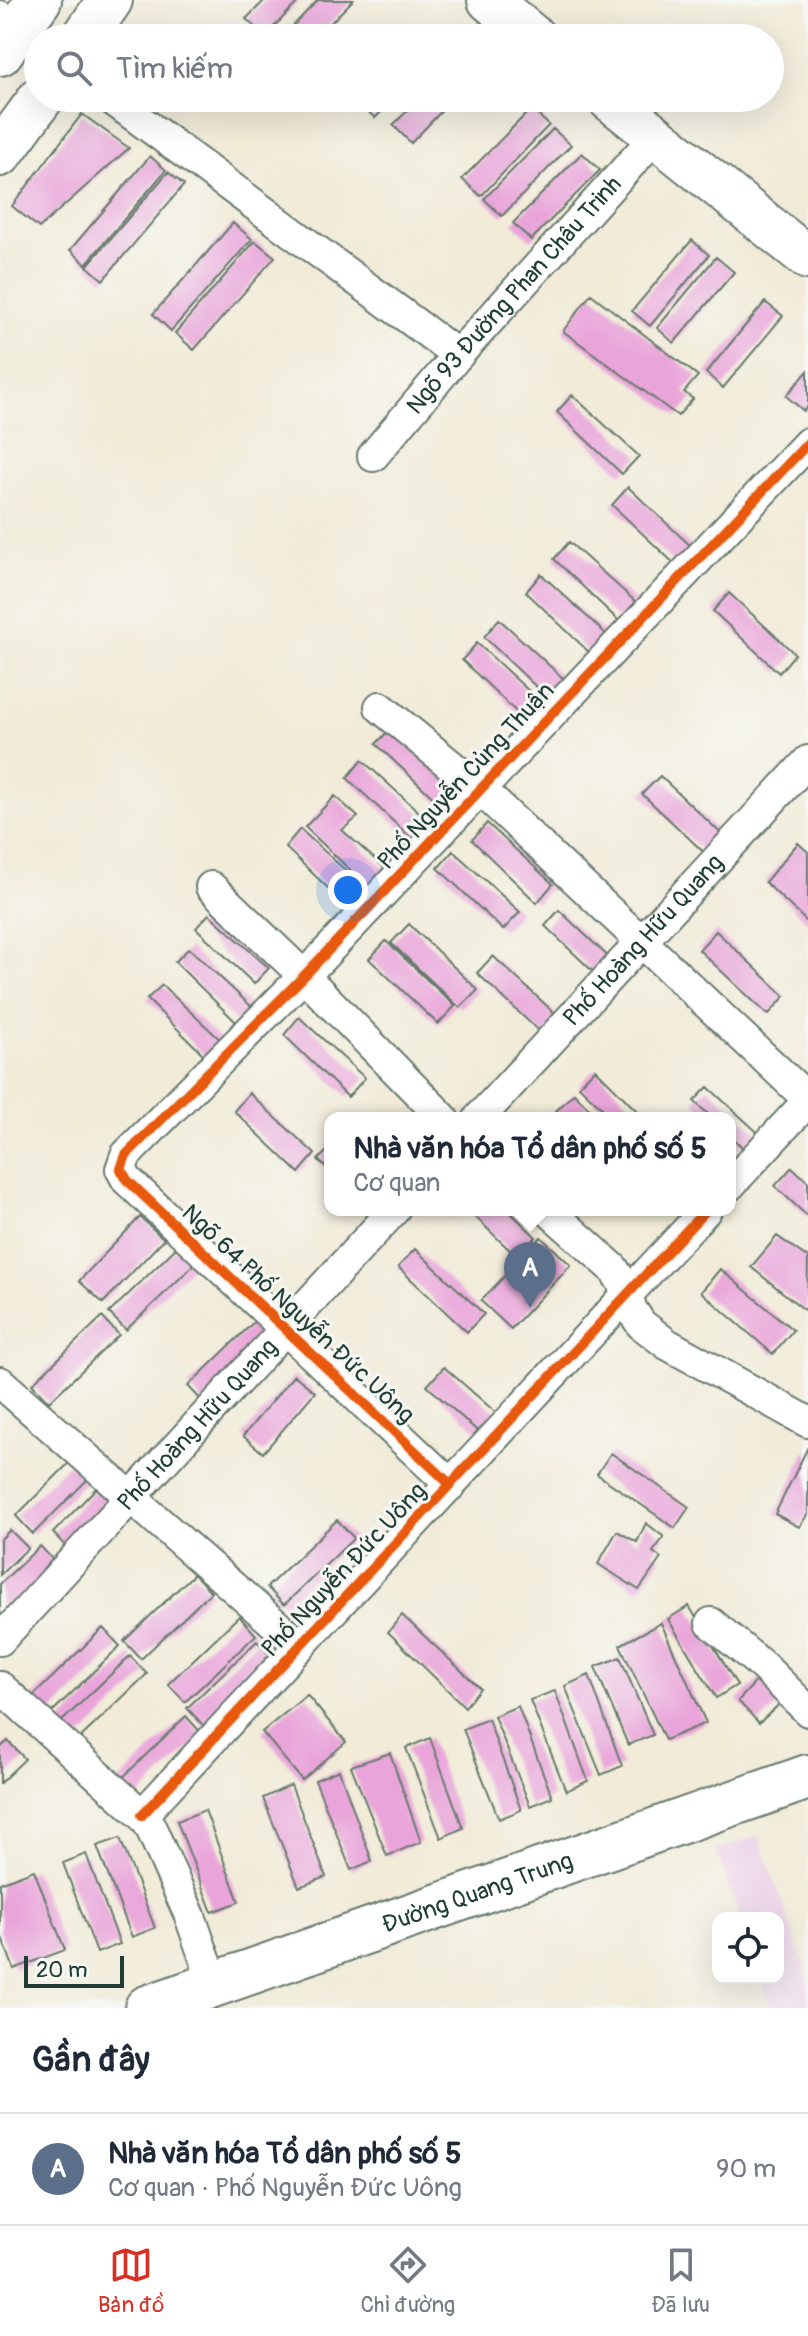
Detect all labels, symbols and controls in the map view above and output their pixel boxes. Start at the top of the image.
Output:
search box [24,24,784,112]
icon: search [52,46,96,90]
text: Tìm kiếm [116,50,233,87]
street label: Ngõ 93 Đường Phan Châu Trinh [400,170,627,420]
street label: Phố Nguyễn Củng Thuận [372,676,560,876]
street label: Phố Hoàng Hữu Quang [557,848,729,1032]
your location [328,870,368,910]
popup [324,1112,736,1216]
text: Nhà văn hóa Tổ dân phố số 5 [353,1130,707,1167]
text: Cơ quan [353,1167,440,1199]
street label: Ngõ 64 Phố Nguyễn Đức Uông [176,1198,420,1430]
pin: A [504,1242,556,1308]
street label: Phố Hoàng Hữu Quang [111,1333,283,1517]
street label: Phố Nguyễn Đức Uông [256,1477,432,1663]
street label: Đường Quang Trung [378,1846,577,1939]
map controls [712,1912,784,1984]
button: locate [712,1912,784,1984]
scale bar [24,1952,124,1988]
text: 20 m [36,1956,88,1984]
text: Gần đây [32,2039,150,2082]
text: Nhà văn hóa Tổ dân phố số 5 [108,2135,461,2172]
text: A [50,2153,66,2185]
text: 90 m [716,2153,776,2185]
text: Cơ quan · Phố Nguyễn Đức Uông [108,2172,462,2204]
tab: Bản đồ [98,2243,164,2319]
tab: Chỉ đường [361,2243,455,2319]
tab: Đã lưu [651,2243,710,2319]

